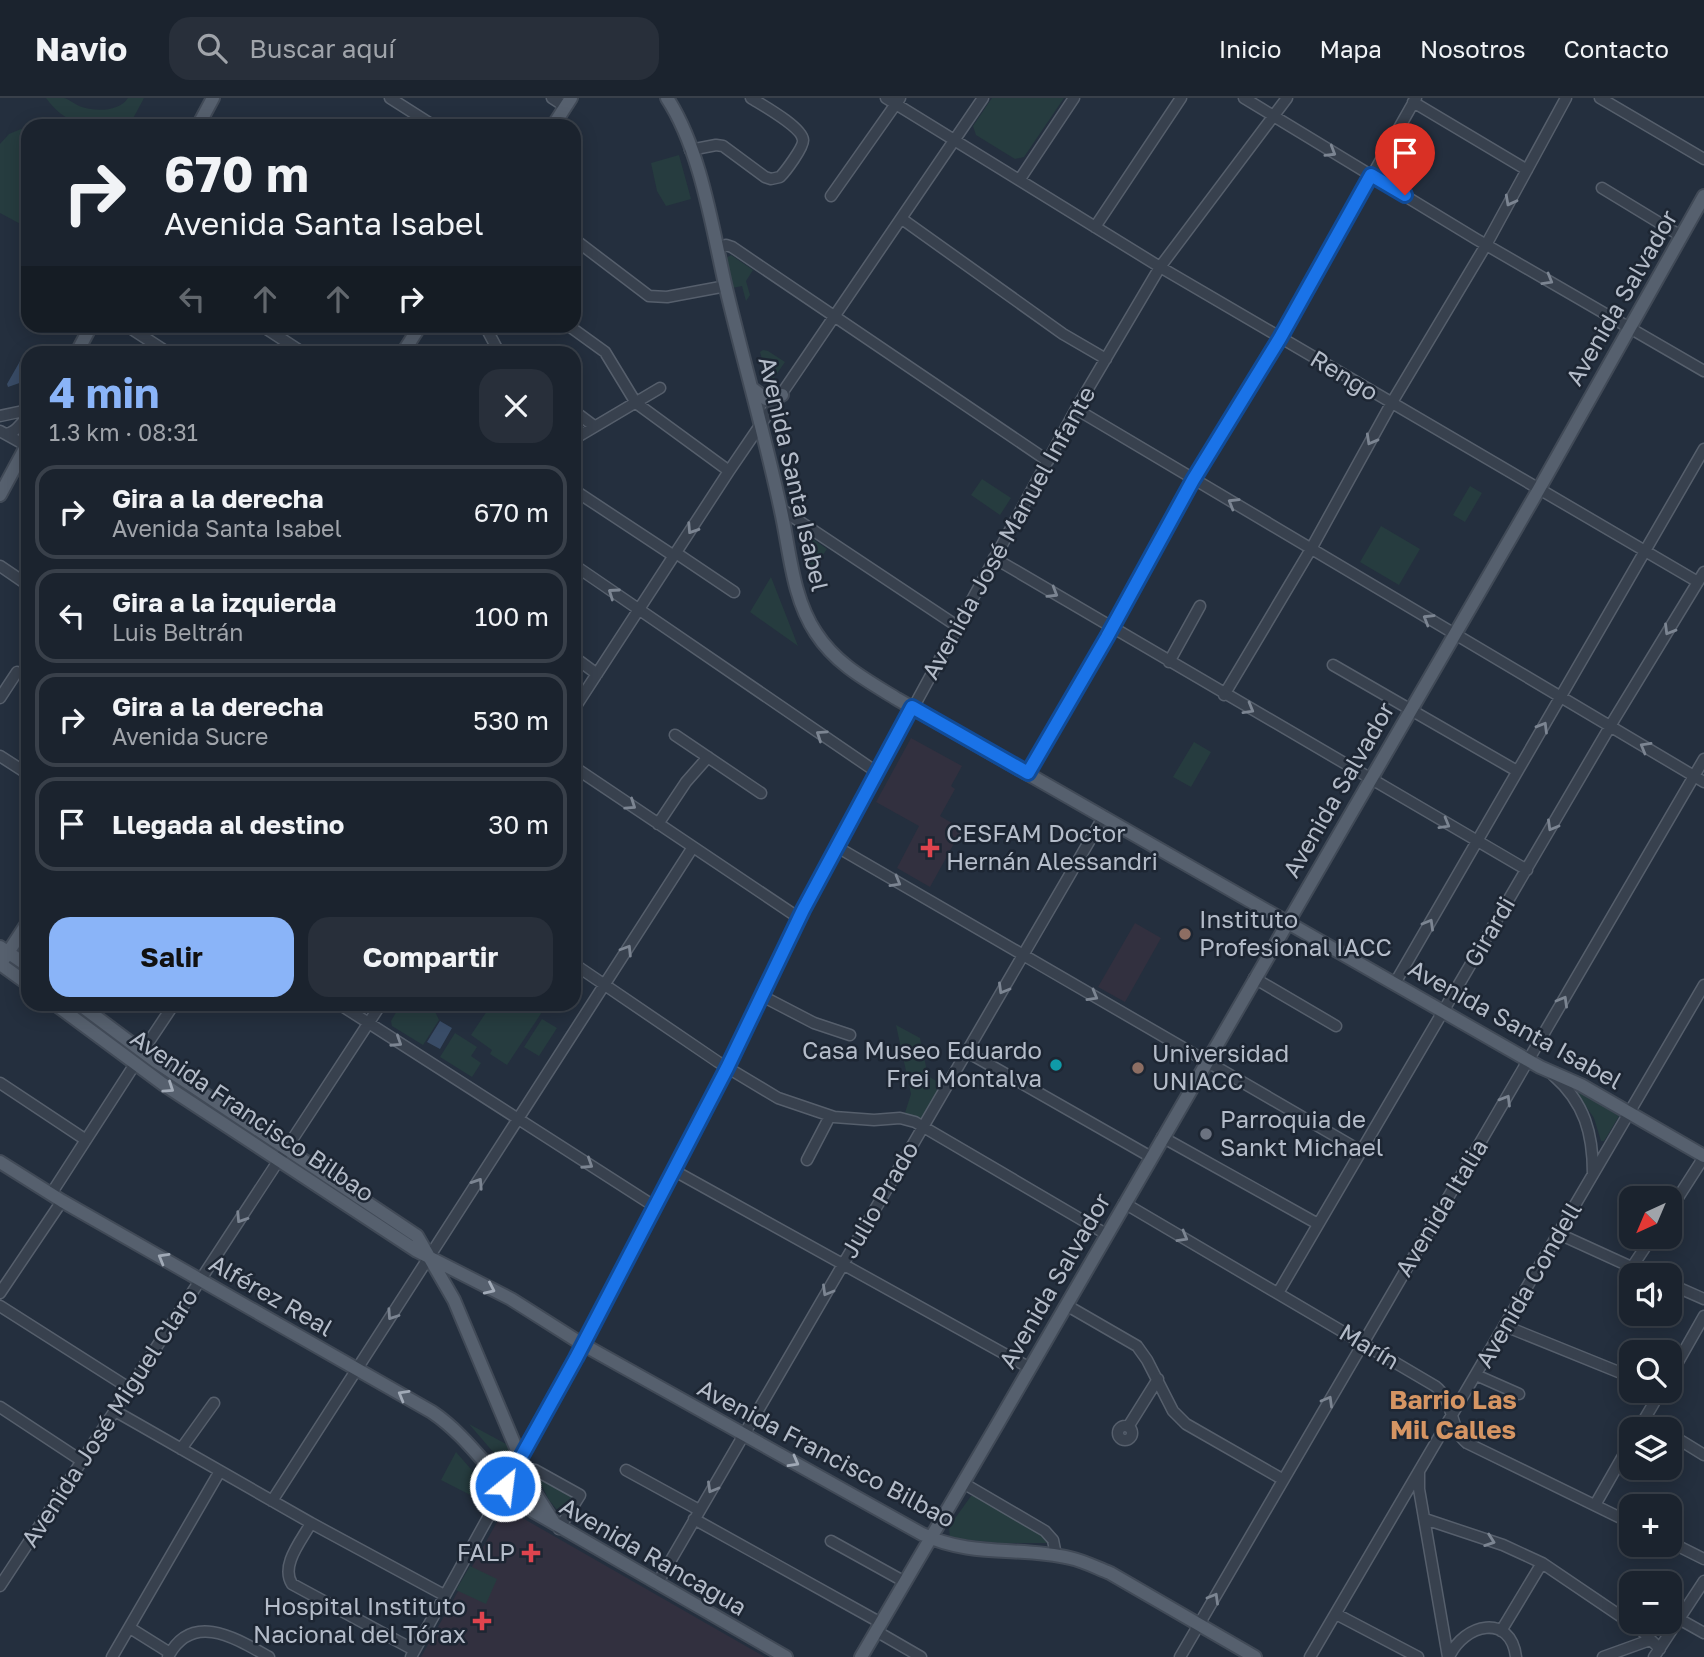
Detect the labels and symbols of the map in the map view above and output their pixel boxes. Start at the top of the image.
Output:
pin [1375,123,1435,195]
one-way arrow [1324,144,1337,157]
one-way arrow [1505,194,1519,206]
street label: Avenida Salvador [1559,204,1683,390]
one-way arrow [1541,272,1553,285]
street label: Rengo [1306,343,1384,406]
street label: Avenida Santa Isabel [753,354,836,594]
street label: Avenida José Manuel Infante [915,381,1101,684]
one-way arrow [1366,432,1379,445]
one-way arrow [1227,499,1240,512]
one-way arrow [687,521,700,534]
one-way arrow [1045,585,1058,598]
one-way arrow [608,589,621,601]
one-way arrow [1423,615,1436,628]
one-way arrow [1664,623,1677,636]
street label: Avenida Salvador [1276,696,1400,882]
one-way arrow [1241,701,1254,714]
one-way arrow [1535,722,1548,735]
one-way arrow [816,731,829,743]
one-way arrow [1640,742,1653,755]
one-way arrow [623,797,636,809]
one-way arrow [1438,816,1451,829]
place label: CESFAM Doctor Hernán Alessandri [946,818,1158,875]
one-way arrow [1548,818,1561,831]
marker: CESFAM Doctor Hernán Alessandri [920,838,940,858]
one-way arrow [888,873,901,886]
street label: Girardi [1457,891,1520,972]
place label: Instituto Profesional IACC [1199,904,1392,961]
one-way arrow [1421,919,1434,932]
marker: Instituto Profesional IACC [1177,926,1193,942]
one-way arrow [619,945,632,958]
street label: Avenida Santa Isabel [1404,953,1628,1095]
one-way arrow [998,981,1011,994]
one-way arrow [1085,988,1098,1001]
one-way arrow [1555,996,1568,1009]
street label: Avenida Francisco Bilbao [126,1022,380,1207]
one-way arrow [389,1033,402,1046]
place label: Casa Museo Eduardo Frei Montalva [802,1035,1042,1092]
place label: Universidad UNIACC [1152,1038,1289,1095]
marker: Casa Museo Eduardo Frei Montalva [1048,1057,1064,1073]
marker: Universidad UNIACC [1130,1060,1146,1076]
one-way arrow [162,1080,175,1093]
one-way arrow [1498,1094,1511,1107]
place label: Parroquia de Sankt Michael [1220,1104,1383,1161]
marker: Parroquia de Sankt Michael [1198,1126,1214,1142]
street label: Avenida Italia [1388,1133,1493,1281]
street label: Julio Prado [834,1136,924,1263]
one-way arrow [580,1156,593,1169]
one-way arrow [470,1177,483,1190]
north arrow [1619,1186,1682,1250]
street label: Avenida Salvador [992,1187,1116,1373]
street label: Avenida Condell [1469,1196,1587,1372]
one-way arrow [236,1210,249,1223]
one-way arrow [1175,1229,1188,1242]
street label: Alférez Real [205,1248,339,1342]
one-way arrow [157,1253,170,1266]
one-way arrow [483,1280,495,1294]
street label: Avenida José Miguel Claro [14,1282,203,1552]
one-way arrow [822,1284,835,1297]
one-way arrow [388,1307,400,1320]
street label: Marín [1335,1317,1405,1375]
street label: Avenida Francisco Bilbao [693,1372,960,1533]
district label: Barrio Las Mil Calles [1389,1384,1517,1445]
one-way arrow [397,1390,410,1403]
one-way arrow [1320,1396,1333,1409]
position arrow [468,1449,542,1523]
one-way arrow [787,1454,799,1467]
one-way arrow [708,1480,721,1493]
street label: Avenida Rancagua [555,1490,752,1621]
one-way arrow [1483,1533,1496,1547]
place label: FALP [457,1537,515,1566]
marker: FALP [521,1543,541,1563]
place label: Hospital Instituto Nacional del Tórax [253,1591,466,1648]
one-way arrow [1206,1593,1219,1606]
marker: Hospital Instituto Nacional del Tórax [472,1611,492,1631]

